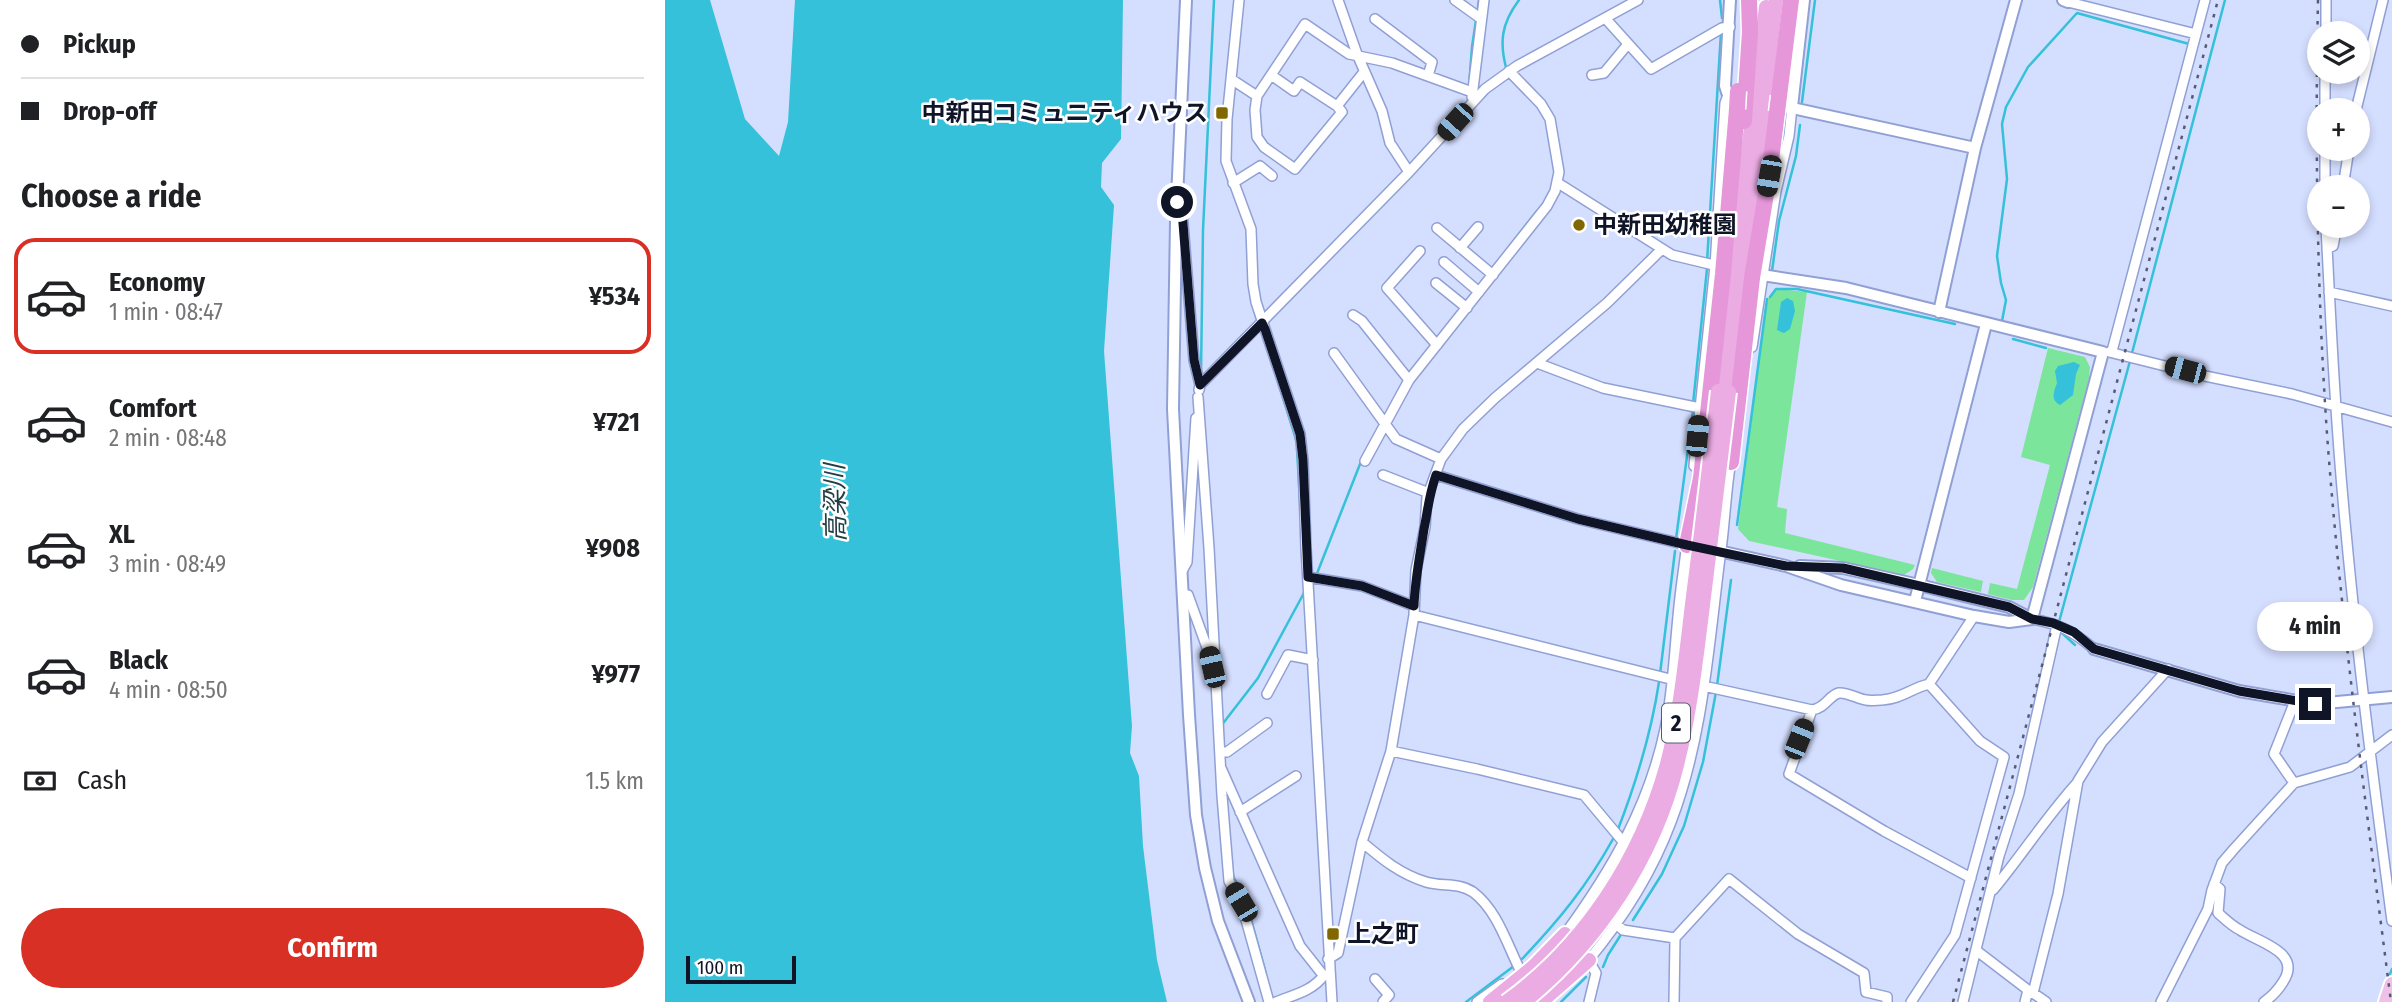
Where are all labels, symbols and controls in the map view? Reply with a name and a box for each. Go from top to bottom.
map controls [2307,21,2370,238]
button: layers [2307,21,2370,84]
text: Pickup [63,29,136,60]
text: Drop-off [63,96,156,127]
button: + [2307,98,2370,161]
place label: 中新田コミュニティハウス [921,99,1208,127]
car [1434,99,1477,145]
marker: 中新田コミュニティハウス [1214,105,1230,121]
car [1756,153,1783,199]
button: − [2307,175,2370,238]
text: Choose a ride [21,177,202,215]
route start [1161,186,1193,218]
place label: 中新田幼稚園 [1593,211,1737,239]
marker: 中新田幼稚園 [1571,217,1587,233]
icon: car [25,265,88,328]
text: Economy [109,267,205,298]
text: ¥534 [589,281,640,312]
text: 1 min · 08:47 [109,298,223,326]
car [2162,354,2209,386]
icon: car [25,391,88,454]
text: Comfort [109,393,197,424]
text: ¥721 [593,407,640,438]
car [1685,414,1710,458]
text: 2 min · 08:48 [109,424,227,452]
water label: 高梁川 [819,461,852,542]
icon: car [25,517,88,580]
text: XL [109,519,135,550]
text: ¥908 [586,533,640,564]
text: 3 min · 08:49 [109,550,226,578]
callout: 4 min [2257,602,2373,652]
text: 4 min [2289,612,2341,640]
icon: car [25,643,88,706]
car [1198,644,1227,690]
text: Black [109,645,168,676]
text: ¥977 [592,659,640,690]
text: 4 min · 08:50 [109,676,228,704]
route end [2299,688,2331,720]
road number: 2 [1662,704,1690,743]
car [1782,716,1817,762]
icon: cash [21,762,59,800]
text: Cash [77,765,127,796]
text: 1.5 km [586,767,644,795]
car [1222,879,1261,925]
button: Confirm [21,908,644,988]
place label: 上之町 [1347,920,1419,948]
marker: 上之町 [1325,926,1341,942]
scale bar [686,953,796,985]
text: 100 m [697,956,743,979]

